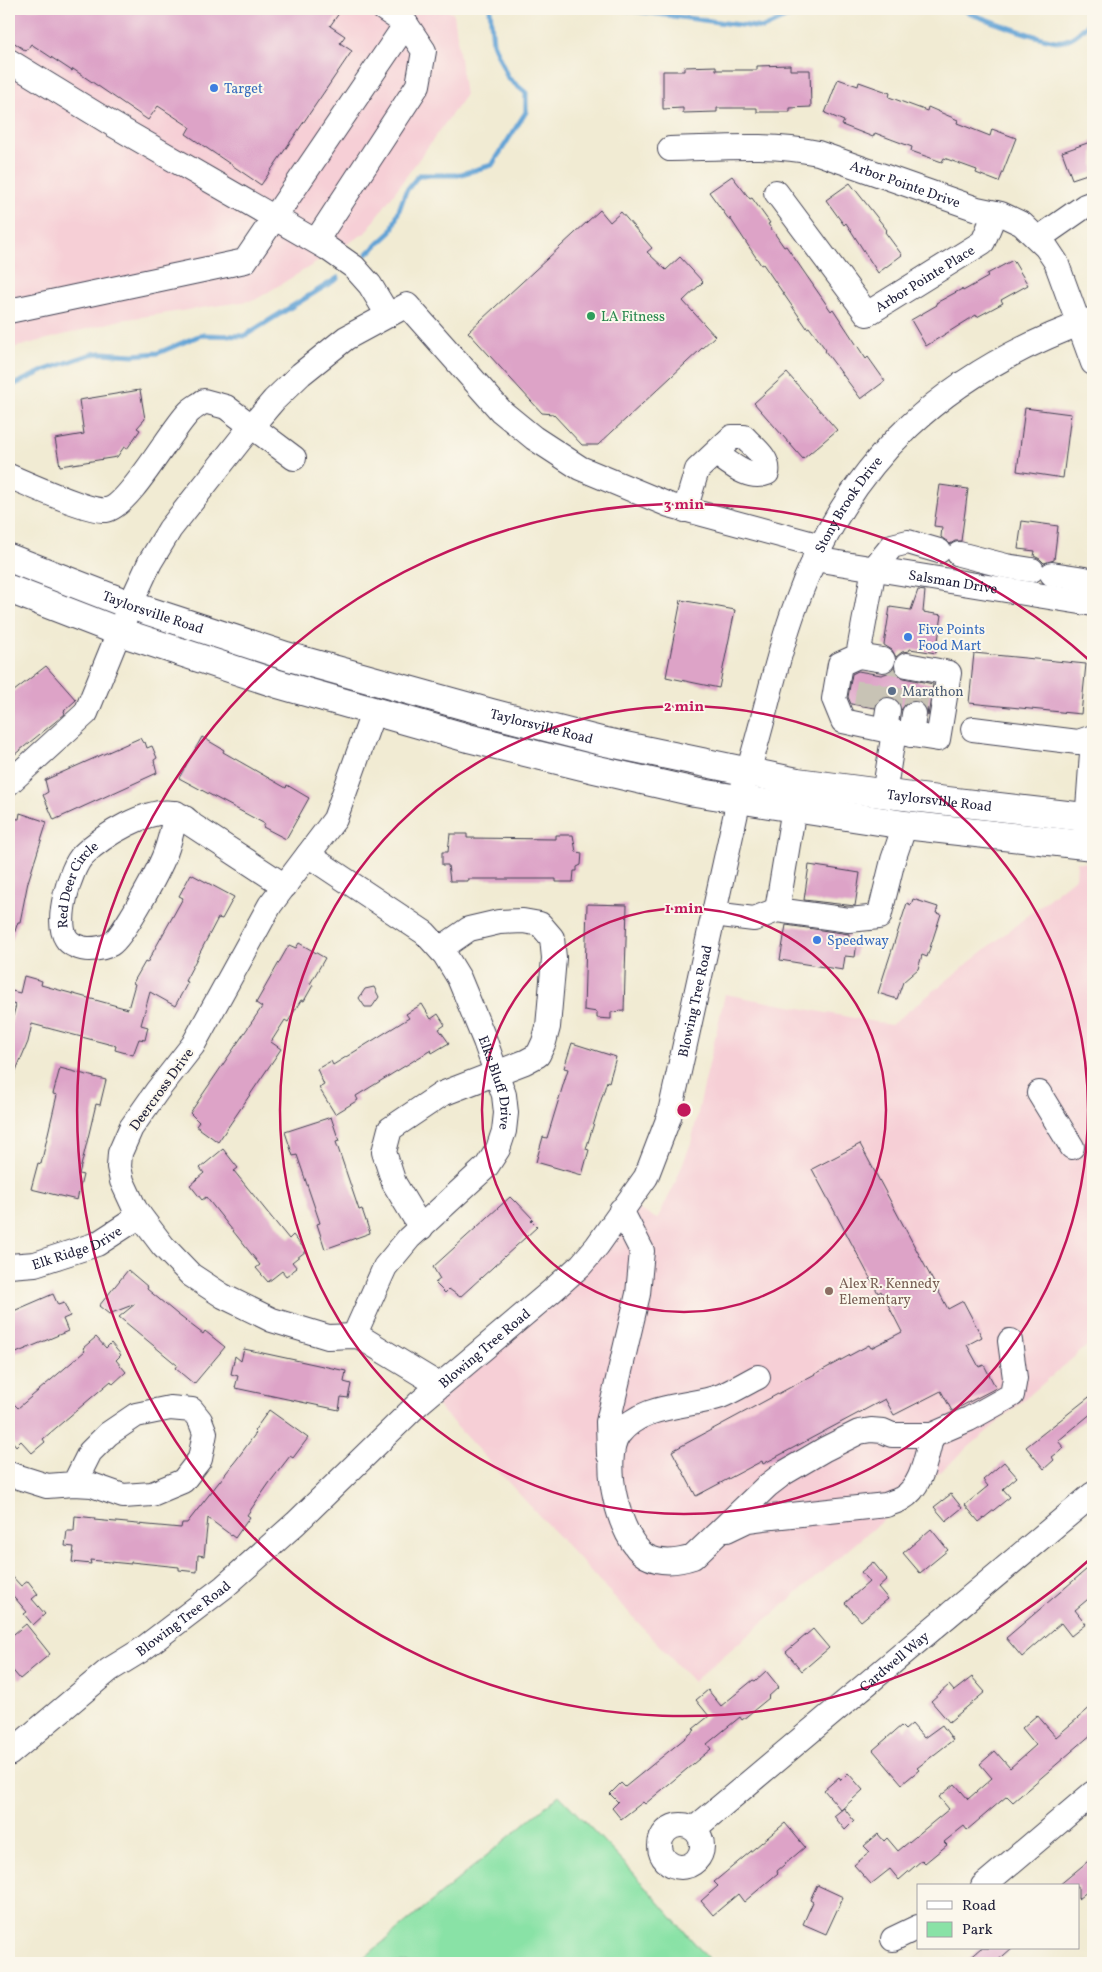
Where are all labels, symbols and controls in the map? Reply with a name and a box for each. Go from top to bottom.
place label: Target [224,80,263,99]
marker: Target [208,82,220,94]
street label: Arbor Pointe Drive [847,157,963,214]
street label: Arbor Pointe Place [872,241,979,318]
place label: LA Fitness [601,308,665,327]
marker: LA Fitness [585,310,597,322]
street label: Stony Brook Drive [811,453,888,556]
text: 3 min [664,495,704,516]
street label: Salsman Drive [907,566,999,600]
street label: Taylorsville Road [99,587,206,639]
place label: Five Points Food Mart [918,621,985,656]
marker: Five Points Food Mart [902,631,914,643]
place label: Marathon [902,683,964,702]
marker: Marathon [886,685,898,697]
text: 2 min [664,697,704,718]
street label: Taylorsville Road [488,705,595,750]
street label: Taylorsville Road [885,786,993,817]
street label: Red Deer Circle [54,837,103,929]
text: 1 min [665,899,703,920]
place label: Speedway [827,932,889,951]
marker: Speedway [811,934,823,946]
street label: Blowing Tree Road [674,943,718,1059]
street label: Elks Bluff Drive [473,1033,514,1131]
street label: Deercross Drive [126,1044,199,1135]
centre of rings [675,1101,693,1119]
street label: Elk Ridge Drive [30,1222,126,1275]
place label: Alex R. Kennedy Elementary [839,1275,940,1310]
marker: Alex R. Kennedy Elementary [823,1285,835,1297]
street label: Blowing Tree Road [435,1305,535,1393]
street label: Blowing Tree Road [133,1577,236,1662]
street label: Cardwell Way [856,1627,934,1697]
legend [917,1884,1080,1950]
text: Road [962,1896,996,1917]
text: Park [962,1920,993,1941]

